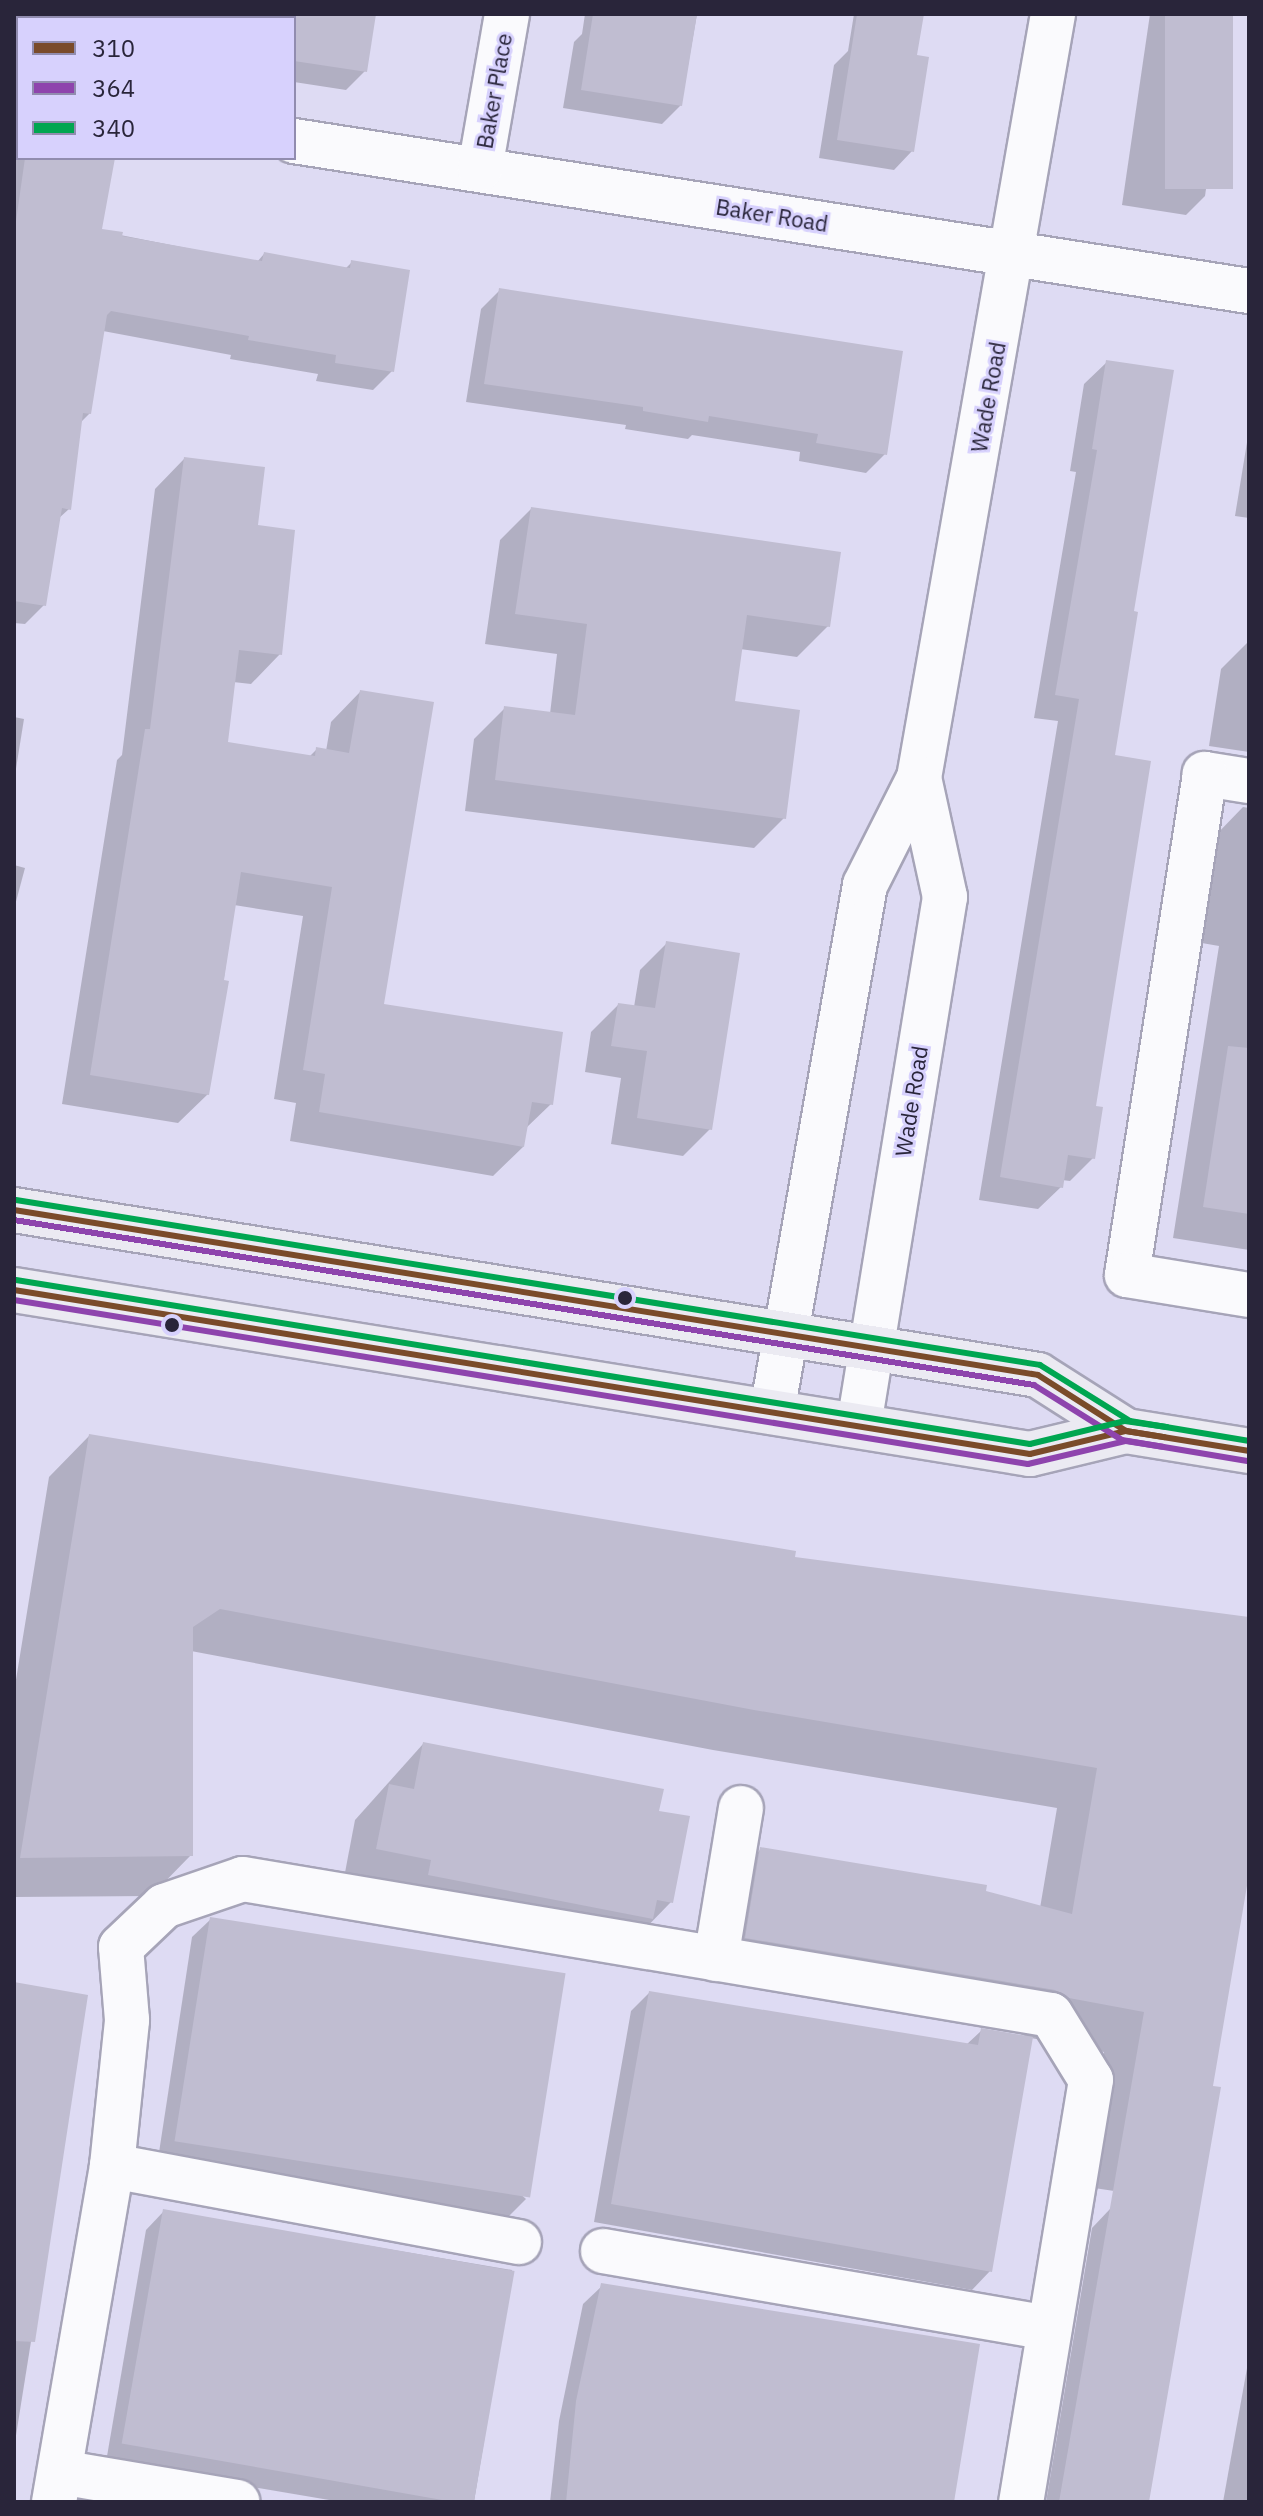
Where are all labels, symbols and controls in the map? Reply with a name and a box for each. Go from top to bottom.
legend [16,16,296,160]
street label: Baker Place [471,31,517,151]
text: 310 [92,32,135,64]
text: 364 [92,72,135,104]
text: 340 [92,112,135,144]
street label: Baker Road [714,193,830,237]
street label: Wade Road [965,340,1011,454]
street label: Wade Road [889,1044,933,1158]
unlabelled marker [617,1290,633,1306]
unlabelled marker [164,1317,180,1333]

